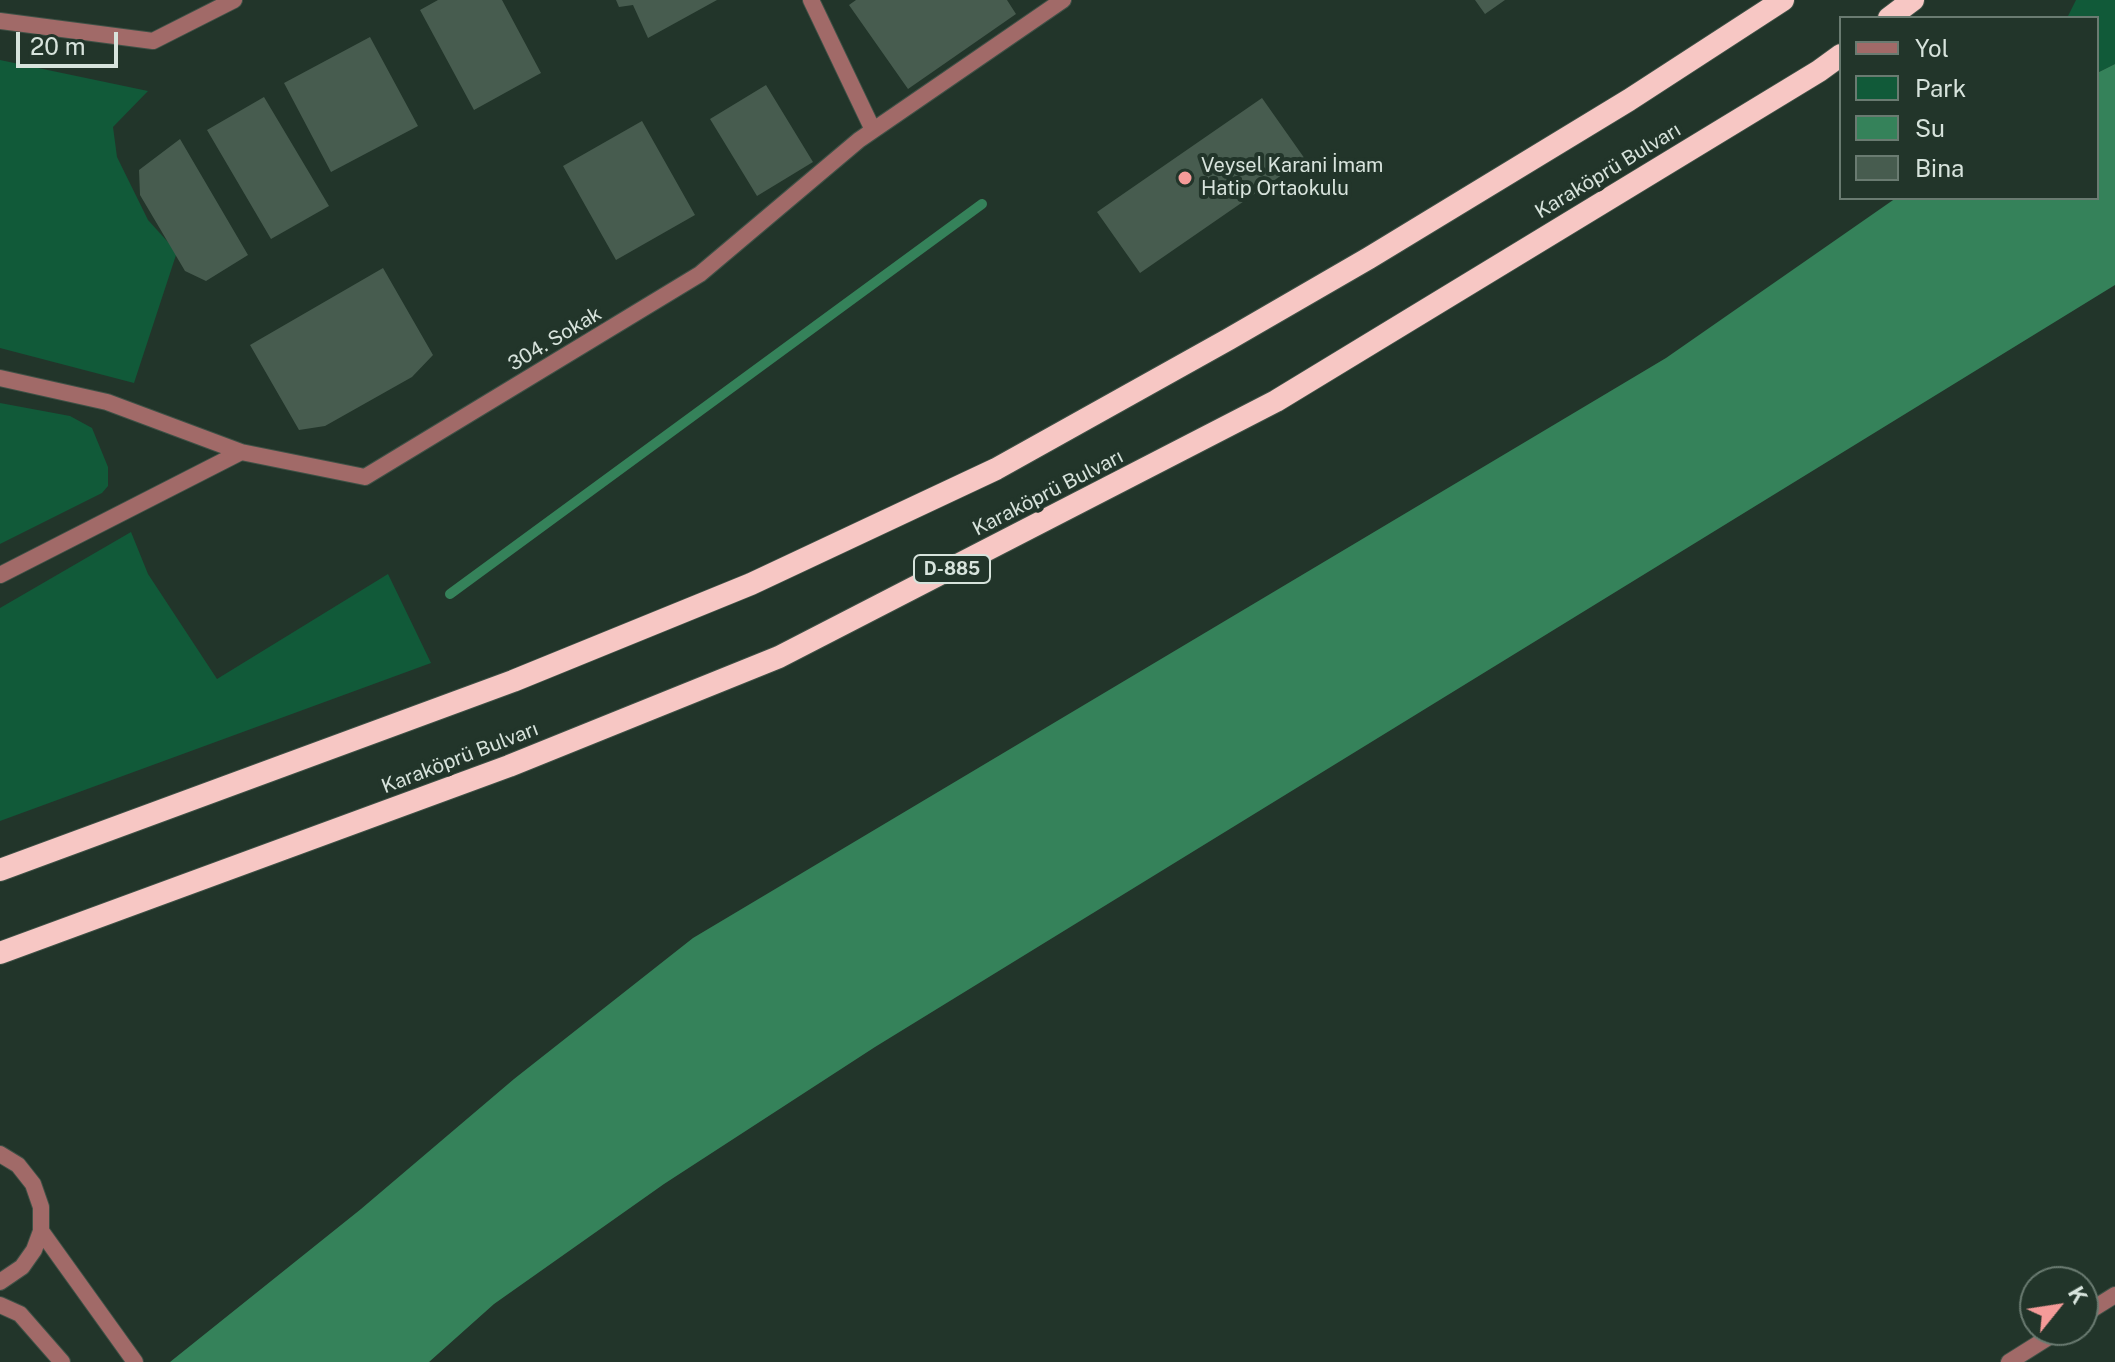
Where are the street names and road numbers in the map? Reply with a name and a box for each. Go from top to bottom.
street label: Karaköprü Bulvarı [1531,118,1685,224]
street label: 304. Sokak [504,302,606,376]
street label: Karaköprü Bulvarı [969,445,1127,541]
road number: D-885 [914,555,990,583]
street label: Karaköprü Bulvarı [378,717,542,799]

